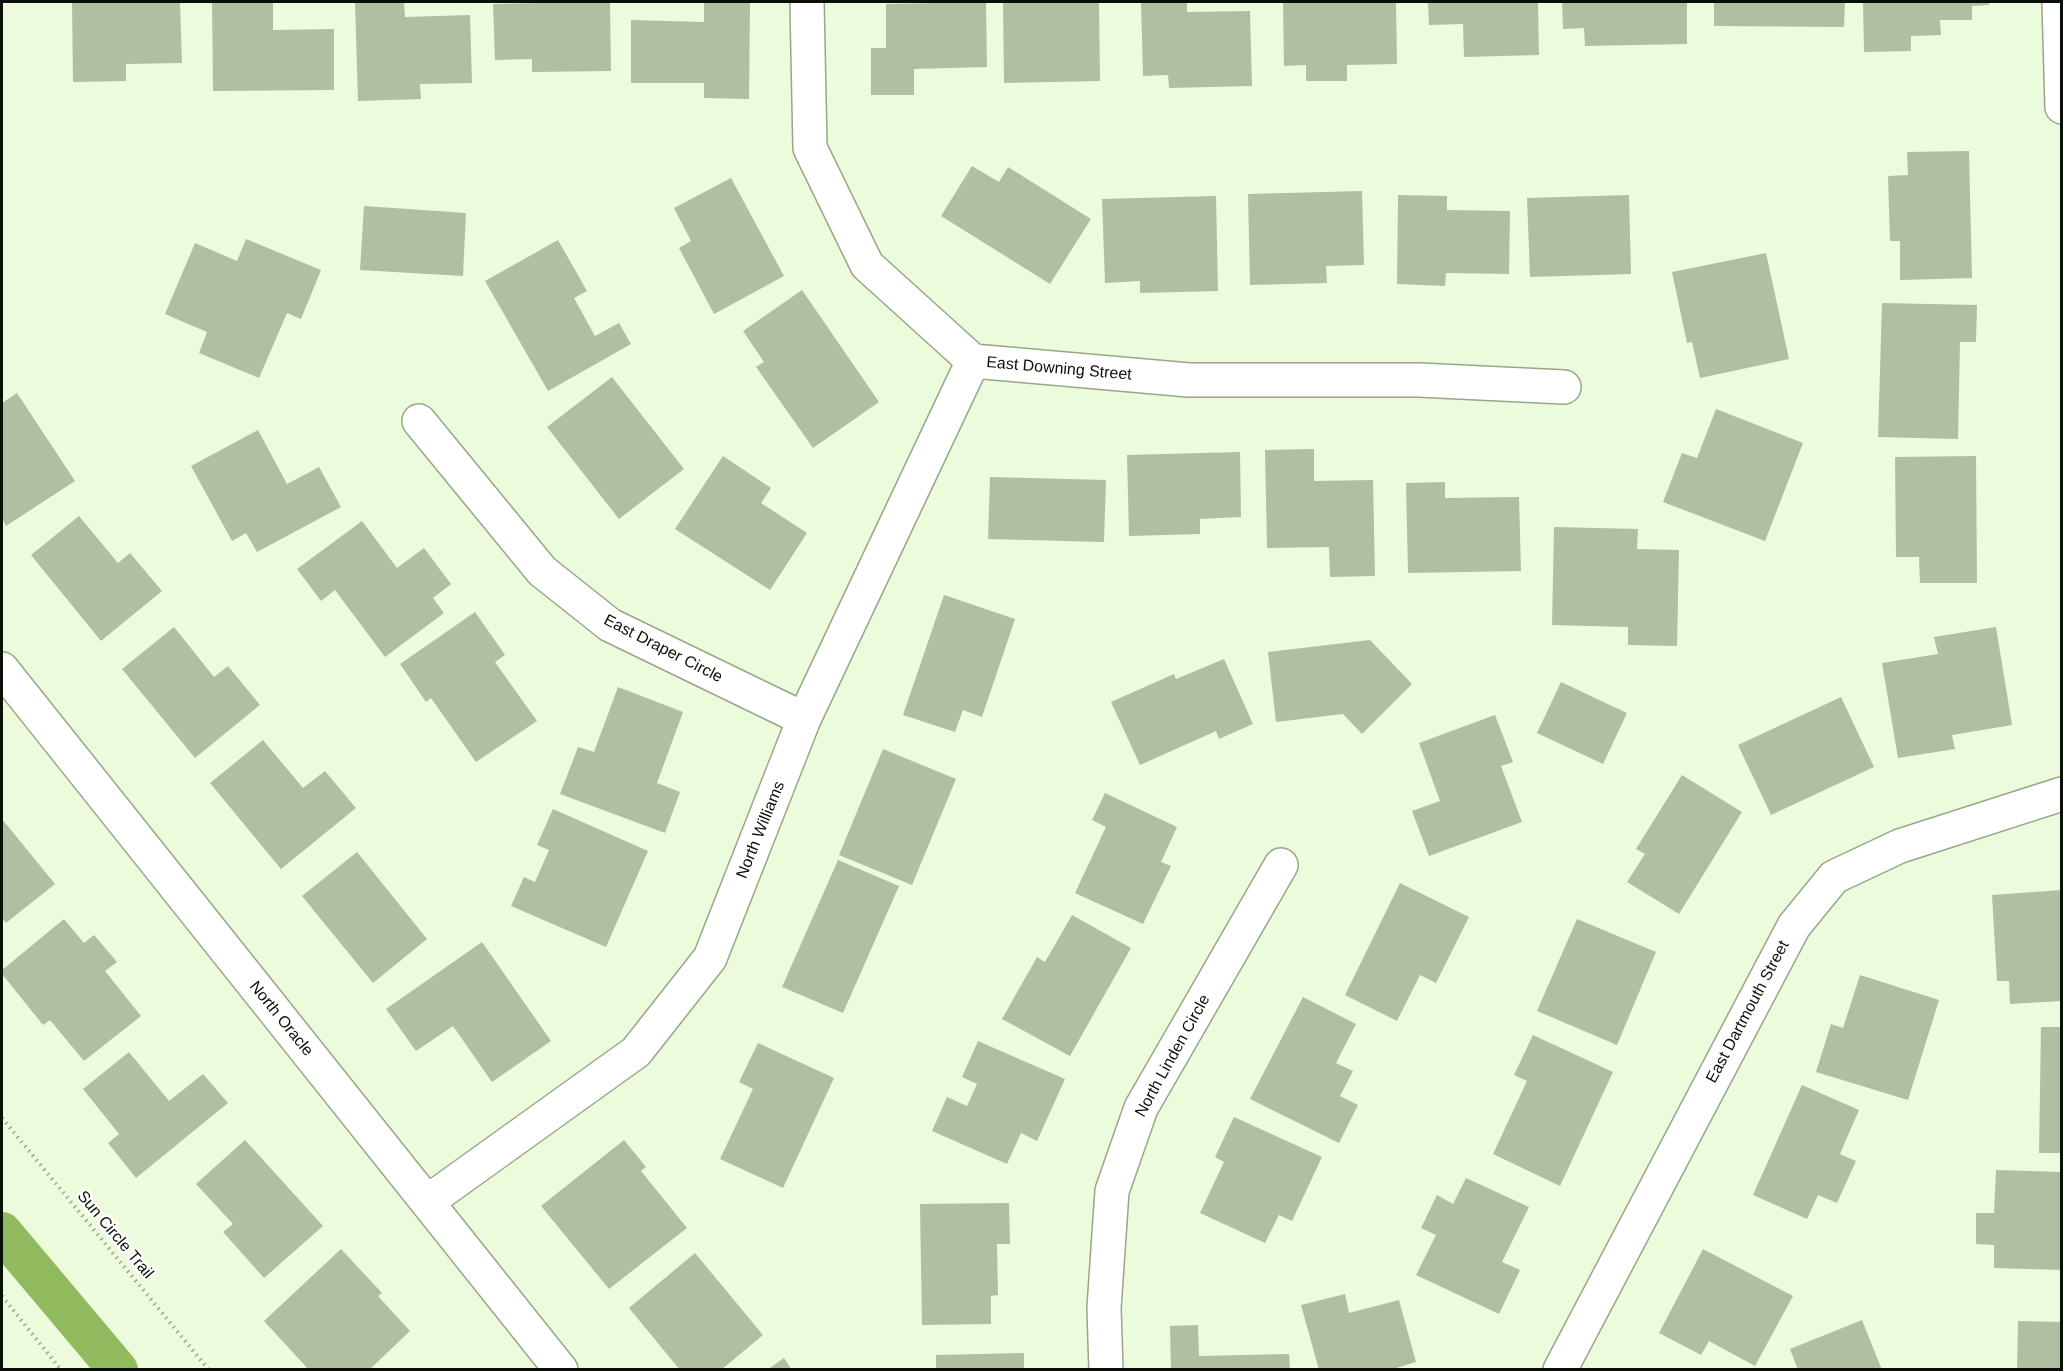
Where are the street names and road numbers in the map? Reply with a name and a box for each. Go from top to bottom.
street label: East Downing Street [986,353,1132,385]
street label: East Draper Circle [600,611,726,687]
street label: North Williams [733,779,789,881]
street label: East Dartmouth Street [1702,938,1794,1086]
street label: North Oracle [245,978,317,1060]
street label: North Linden Circle [1131,991,1215,1121]
street label: Sun Circle Trail [73,1187,157,1283]

